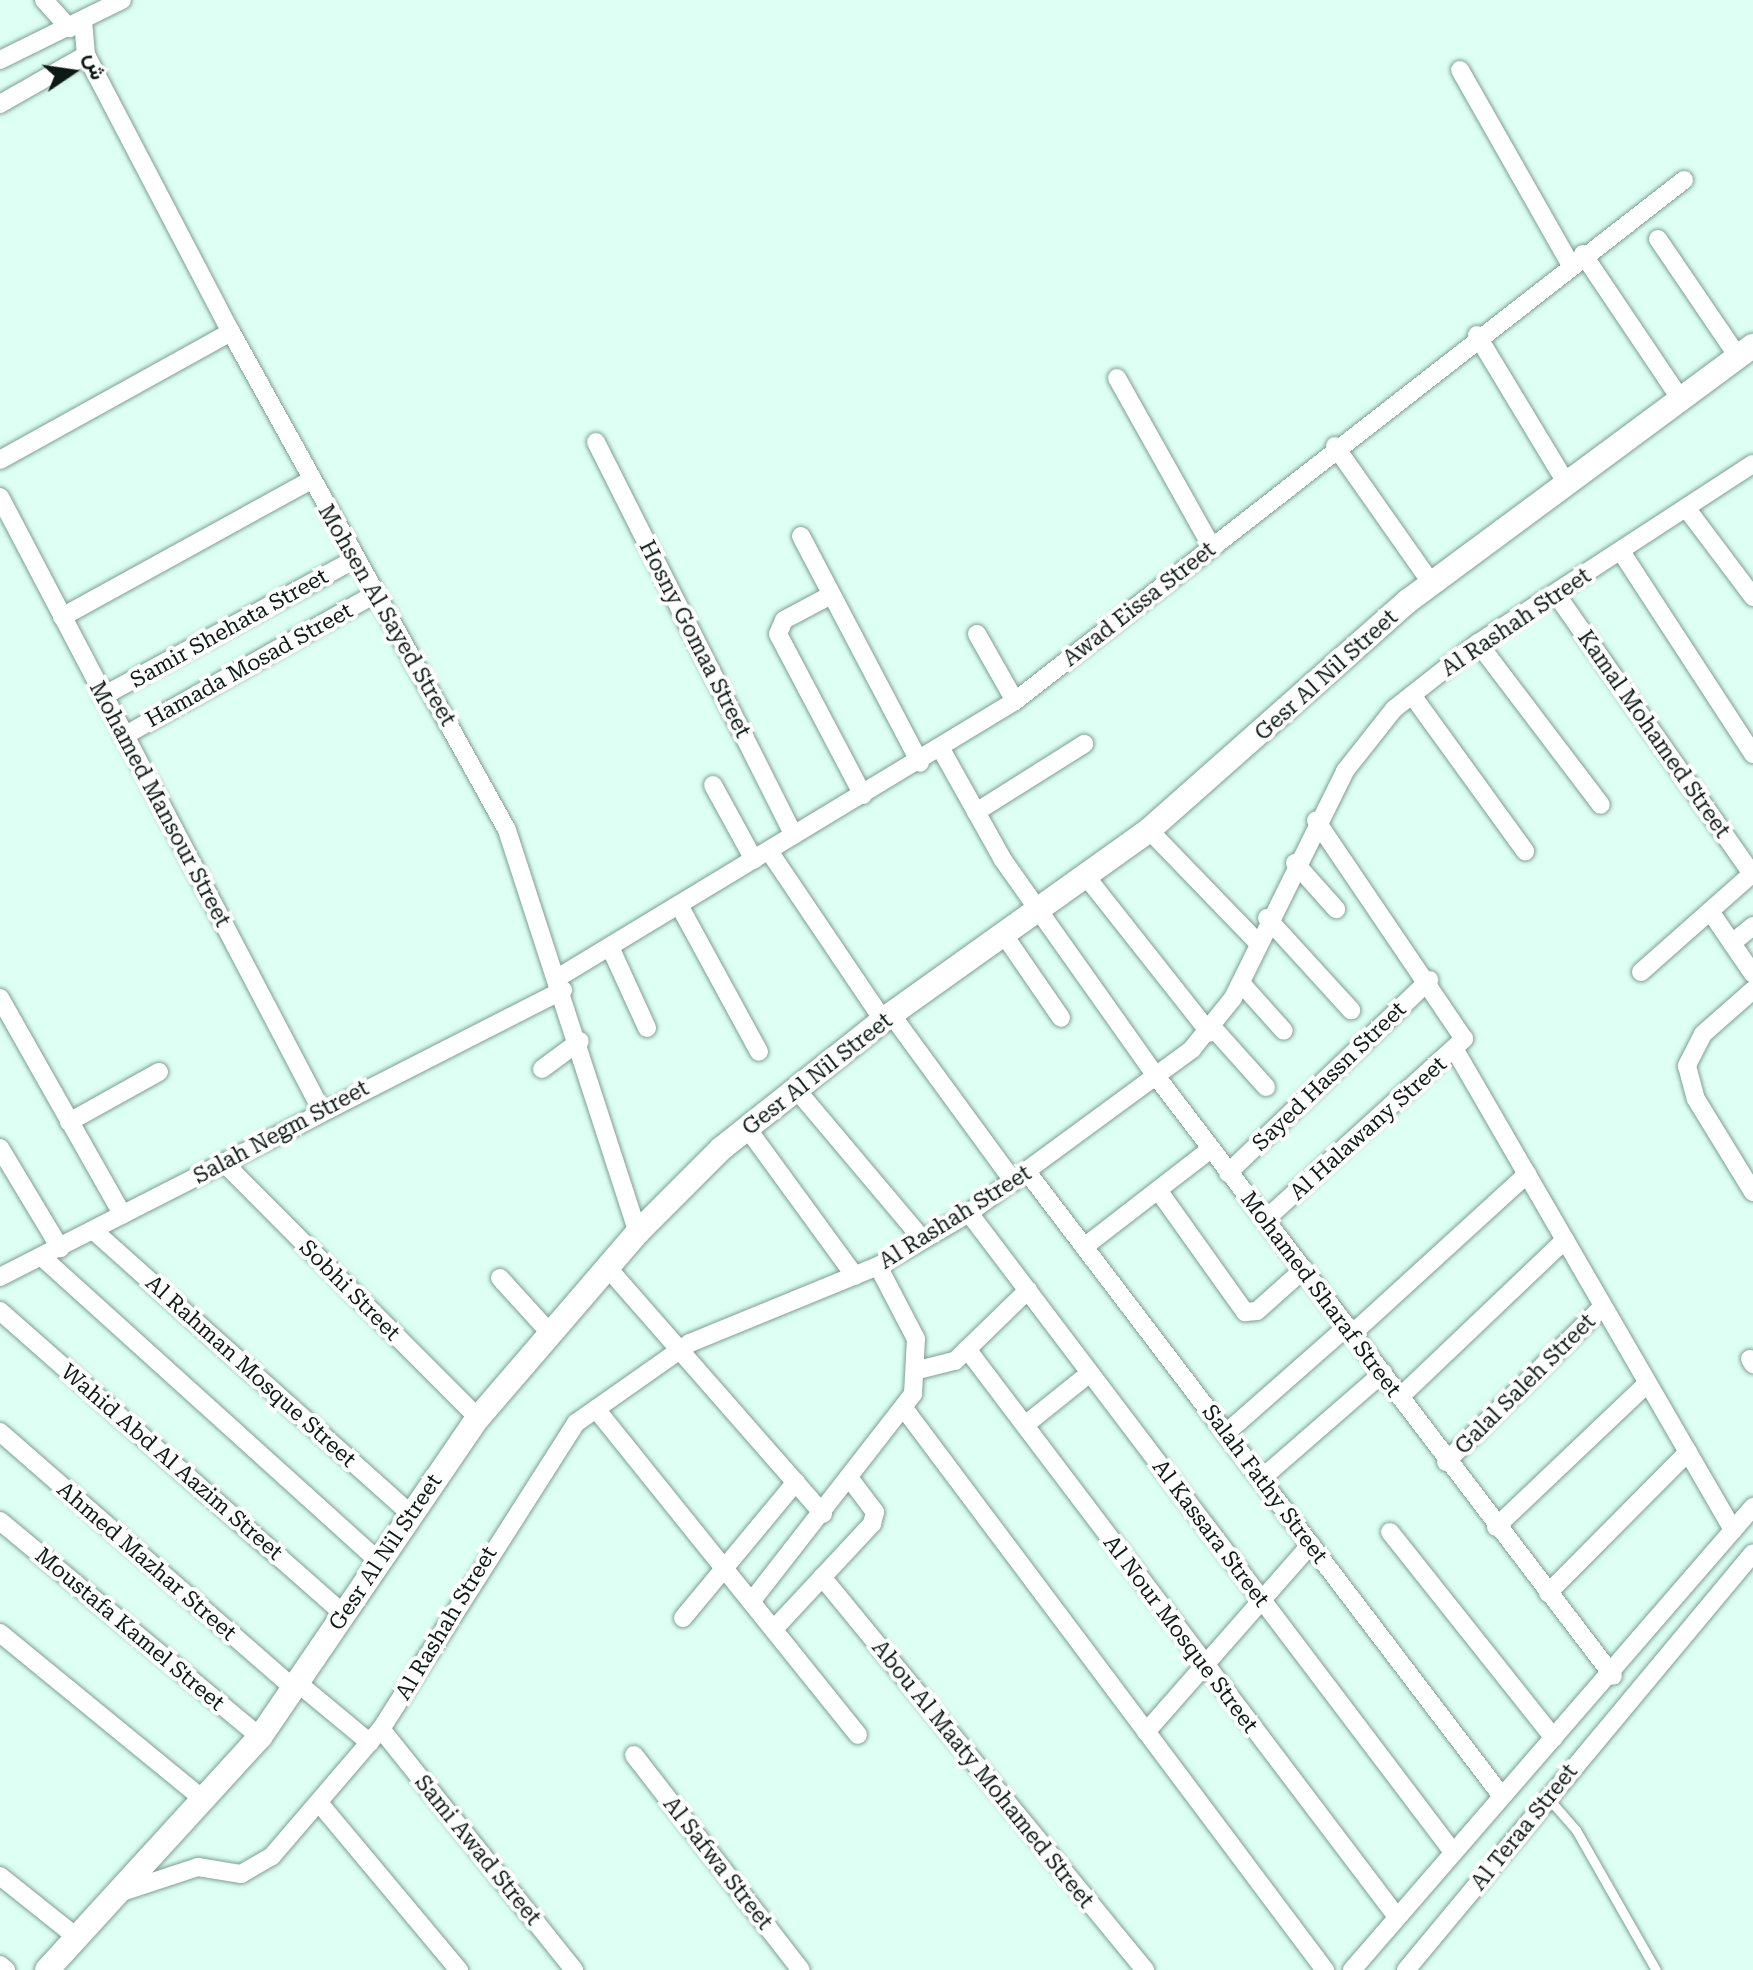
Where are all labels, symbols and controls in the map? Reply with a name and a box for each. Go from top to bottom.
north arrow [32,32,112,112]
text: ش [81,51,111,82]
street label: Mohsen Al Sayed Street [313,500,461,730]
street label: Hosny Gomaa Street [634,536,756,742]
street label: Awad Eissa Street [1057,536,1221,672]
street label: Al Rashah Street [1436,562,1596,682]
street label: Samir Shehata Street [126,563,332,693]
street label: Hamada Mosad Street [141,597,357,733]
street label: Gesr Al Nil Street [1249,604,1403,746]
street label: Kamal Mohamed Street [1572,625,1736,843]
street label: Mohamed Mansour Street [84,677,236,931]
street label: Sayed Hassn Street [1247,996,1411,1156]
street label: Gesr Al Nil Street [737,1007,897,1141]
street label: Al Halawany Street [1284,1051,1452,1205]
street label: Salah Negm Street [189,1075,373,1189]
street label: Al Rashah Street [874,1160,1036,1274]
street label: Mohamed Sharaf Street [1235,1186,1407,1402]
street label: Sobhi Street [294,1234,406,1346]
street label: Al Rahman Mosque Street [140,1269,362,1473]
street label: Galal Saleh Street [1449,1308,1601,1460]
street label: Wahid Abd Al Aazim Street [56,1359,288,1565]
street label: Salah Fathy Street [1197,1399,1333,1569]
street label: Al Kassara Street [1147,1454,1275,1612]
street label: Gesr Al Nil Street [323,1469,447,1635]
street label: Ahmed Mazhar Street [52,1476,242,1646]
street label: Al Nour Mosque Street [1098,1530,1264,1738]
street label: Al Rashah Street [390,1541,502,1705]
street label: Moustafa Kamel Street [30,1542,230,1716]
street label: Abou Al Maaty Mohamed Street [867,1635,1099,1913]
street label: Al Teraa Street [1465,1759,1583,1895]
street label: Sami Awad Street [409,1770,547,1930]
street label: Al Safwa Street [658,1791,778,1935]

